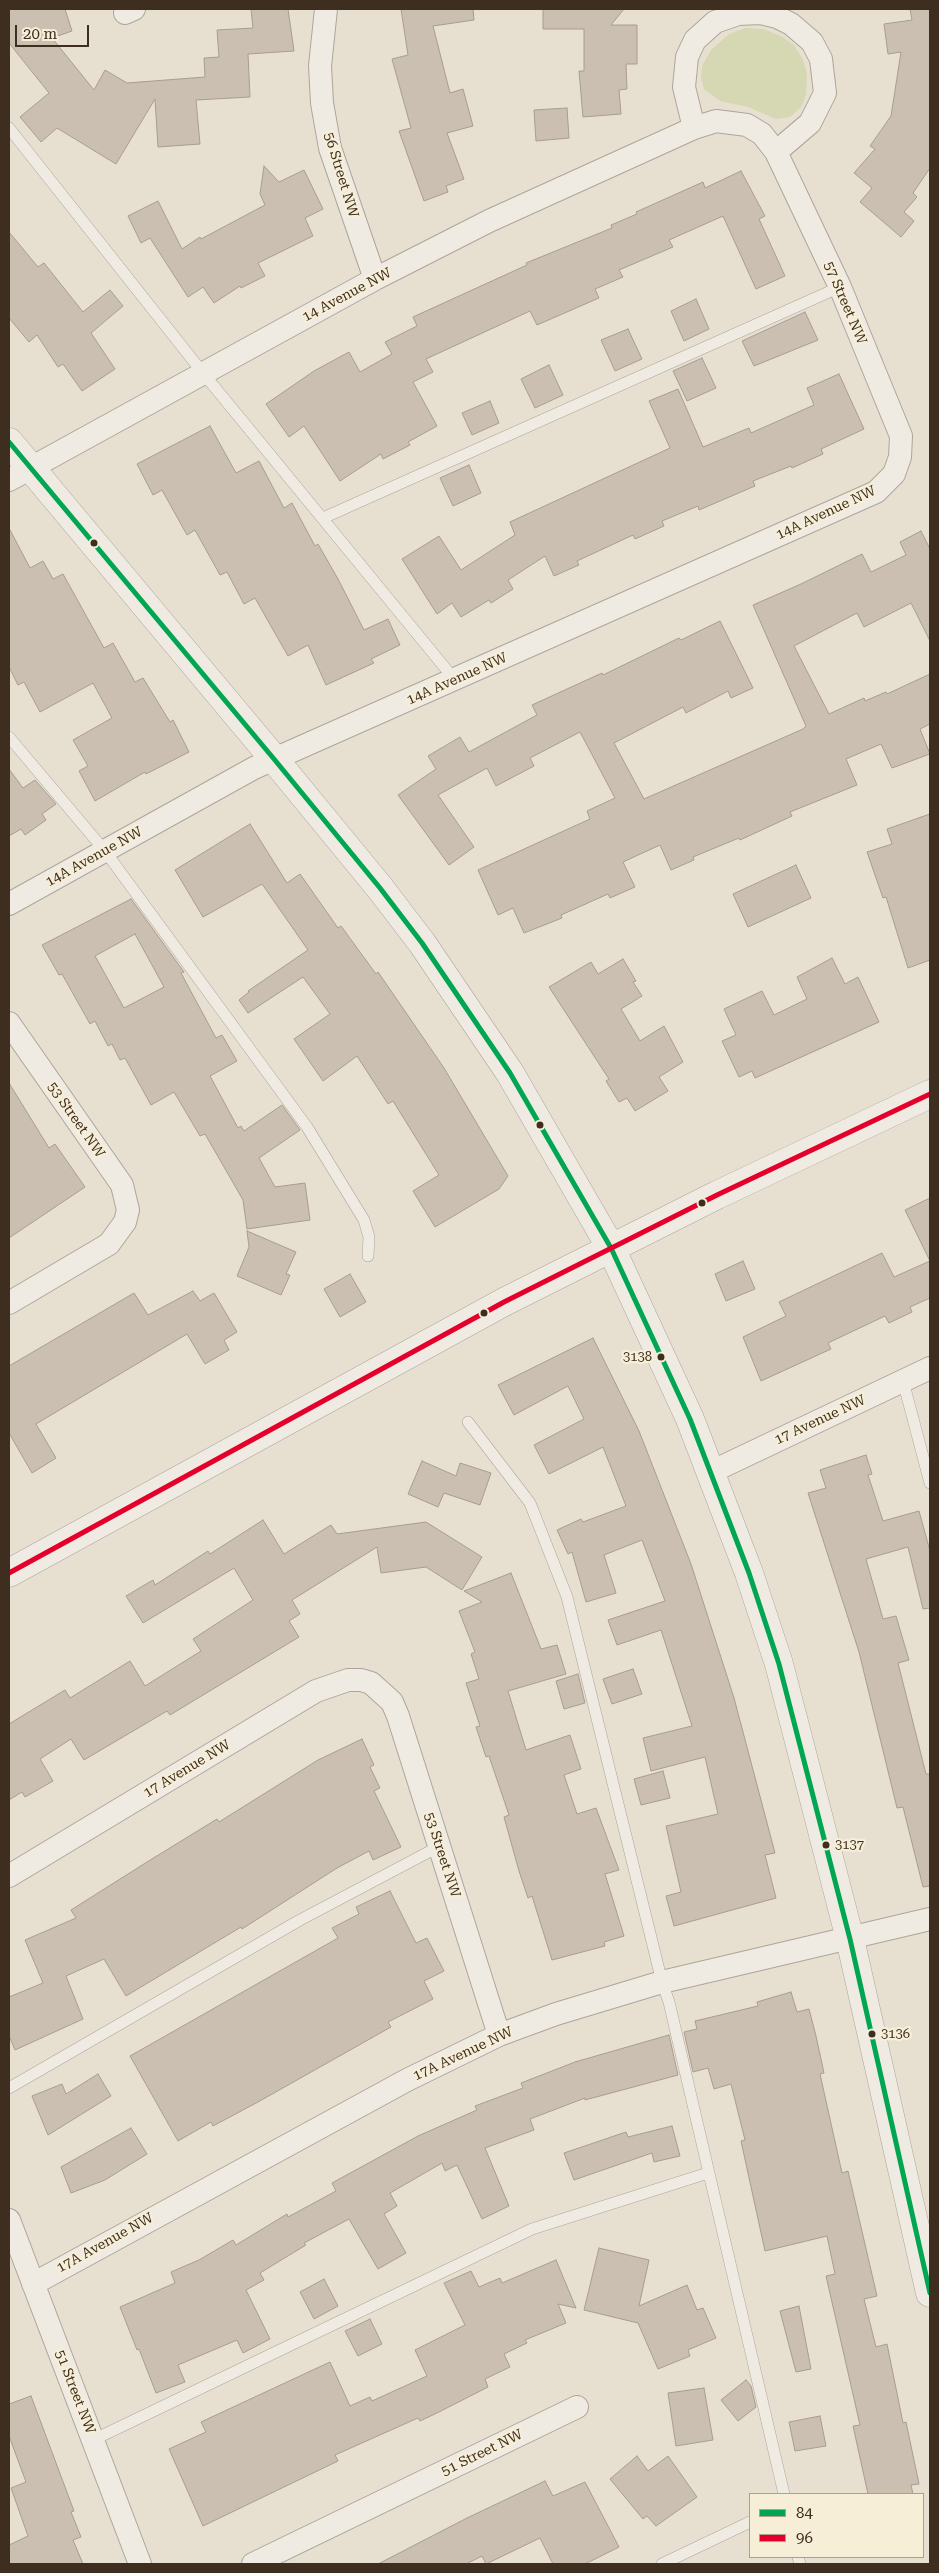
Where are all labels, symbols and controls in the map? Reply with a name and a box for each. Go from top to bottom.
scale bar [18,15,91,47]
text: 20 m [23,25,57,43]
street label: 56 Street NW [320,130,362,220]
street label: 57 Street NW [820,259,870,347]
street label: 14 Avenue NW [300,265,394,325]
street label: 14A Avenue NW [773,483,879,543]
unlabelled marker [89,538,99,548]
street label: 14A Avenue NW [404,649,510,709]
street label: 14A Avenue NW [43,823,145,891]
street label: 53 Street NW [44,1079,108,1161]
unlabelled marker [535,1120,545,1130]
unlabelled marker [697,1198,707,1208]
unlabelled marker [479,1308,489,1318]
place label: 3138 [623,1349,652,1365]
marker: 3138 [656,1352,666,1362]
street label: 17 Avenue NW [772,1392,868,1448]
street label: 17 Avenue NW [141,1736,233,1802]
street label: 53 Street NW [420,1810,464,1900]
place label: 3137 [835,1837,864,1853]
marker: 3137 [821,1840,831,1850]
street label: 17A Avenue NW [410,2024,516,2084]
place label: 3136 [881,2026,910,2042]
marker: 3136 [867,2029,877,2039]
street label: 17A Avenue NW [54,2209,156,2277]
street label: 51 Street NW [51,2348,99,2436]
street label: 51 Street NW [439,2426,525,2480]
legend [749,2493,924,2558]
text: 84 [796,2504,813,2522]
text: 96 [796,2529,813,2547]

